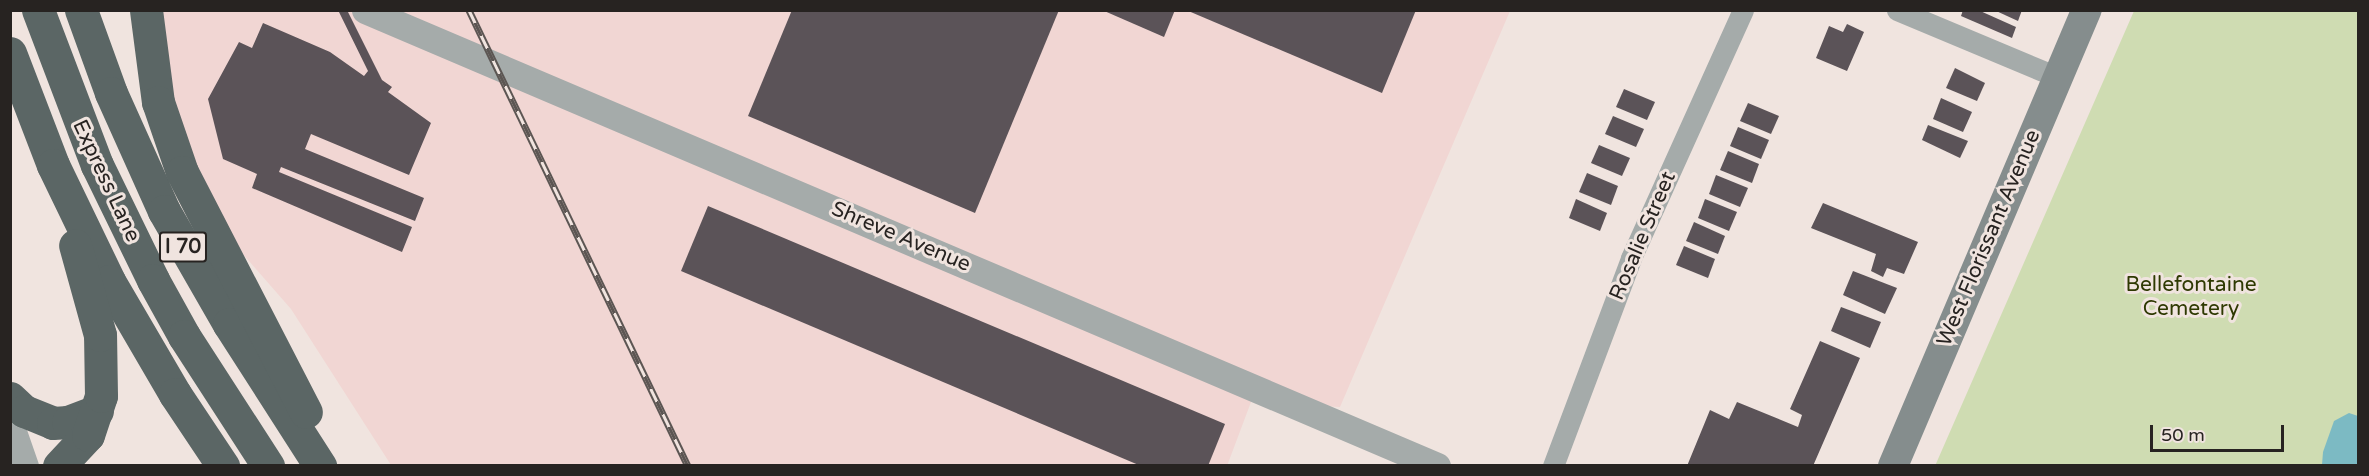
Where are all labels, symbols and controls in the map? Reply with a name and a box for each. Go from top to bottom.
street label: Express Lane [67,116,145,246]
street label: West Florissant Avenue [1932,126,2046,350]
street label: Rosalie Street [1605,168,1681,304]
street label: Shreve Avenue [828,196,974,278]
road number: I 70 [158,230,208,264]
park label: Bellefontaine Cemetery [2125,272,2257,322]
scale bar [2153,413,2286,451]
text: 50 m [2161,424,2205,446]

